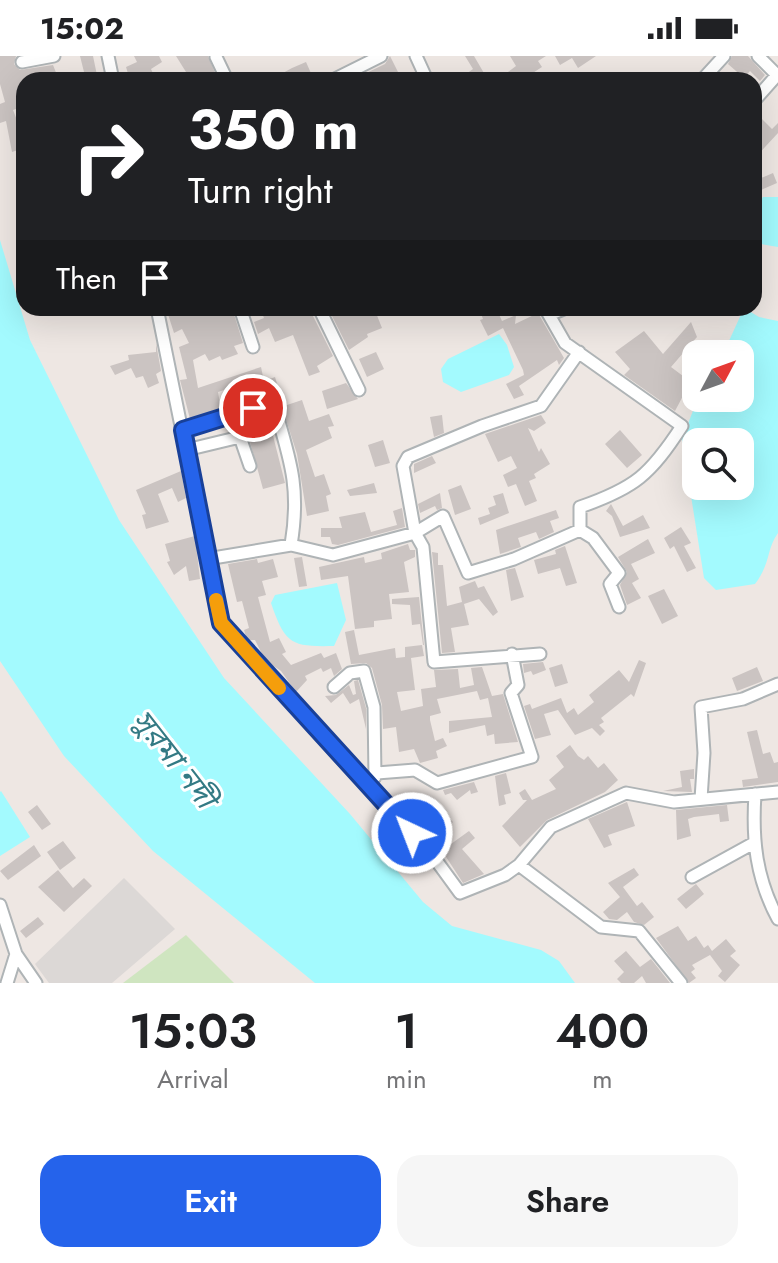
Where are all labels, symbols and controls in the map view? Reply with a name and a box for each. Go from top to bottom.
text: 15:02 [40,7,124,50]
text: 350 m [188,89,359,170]
icon: right [56,104,160,208]
text: Turn right [188,164,333,216]
icon: arrive [133,256,177,300]
text: Then [56,257,117,300]
north arrow [682,340,754,412]
map controls [682,340,754,500]
pin [219,374,287,442]
icon: arrive [231,386,275,430]
button: search [682,428,754,500]
water label: সুরমা নদী [122,700,230,821]
position arrow [370,791,454,875]
text: 15:03 [129,997,257,1066]
text: 1 [394,997,418,1066]
text: 400 [556,997,649,1066]
text: Arrival [157,1060,229,1098]
text: min [386,1060,427,1098]
text: m [592,1060,612,1098]
button: Exit [40,1155,381,1247]
button: Share [397,1155,738,1247]

